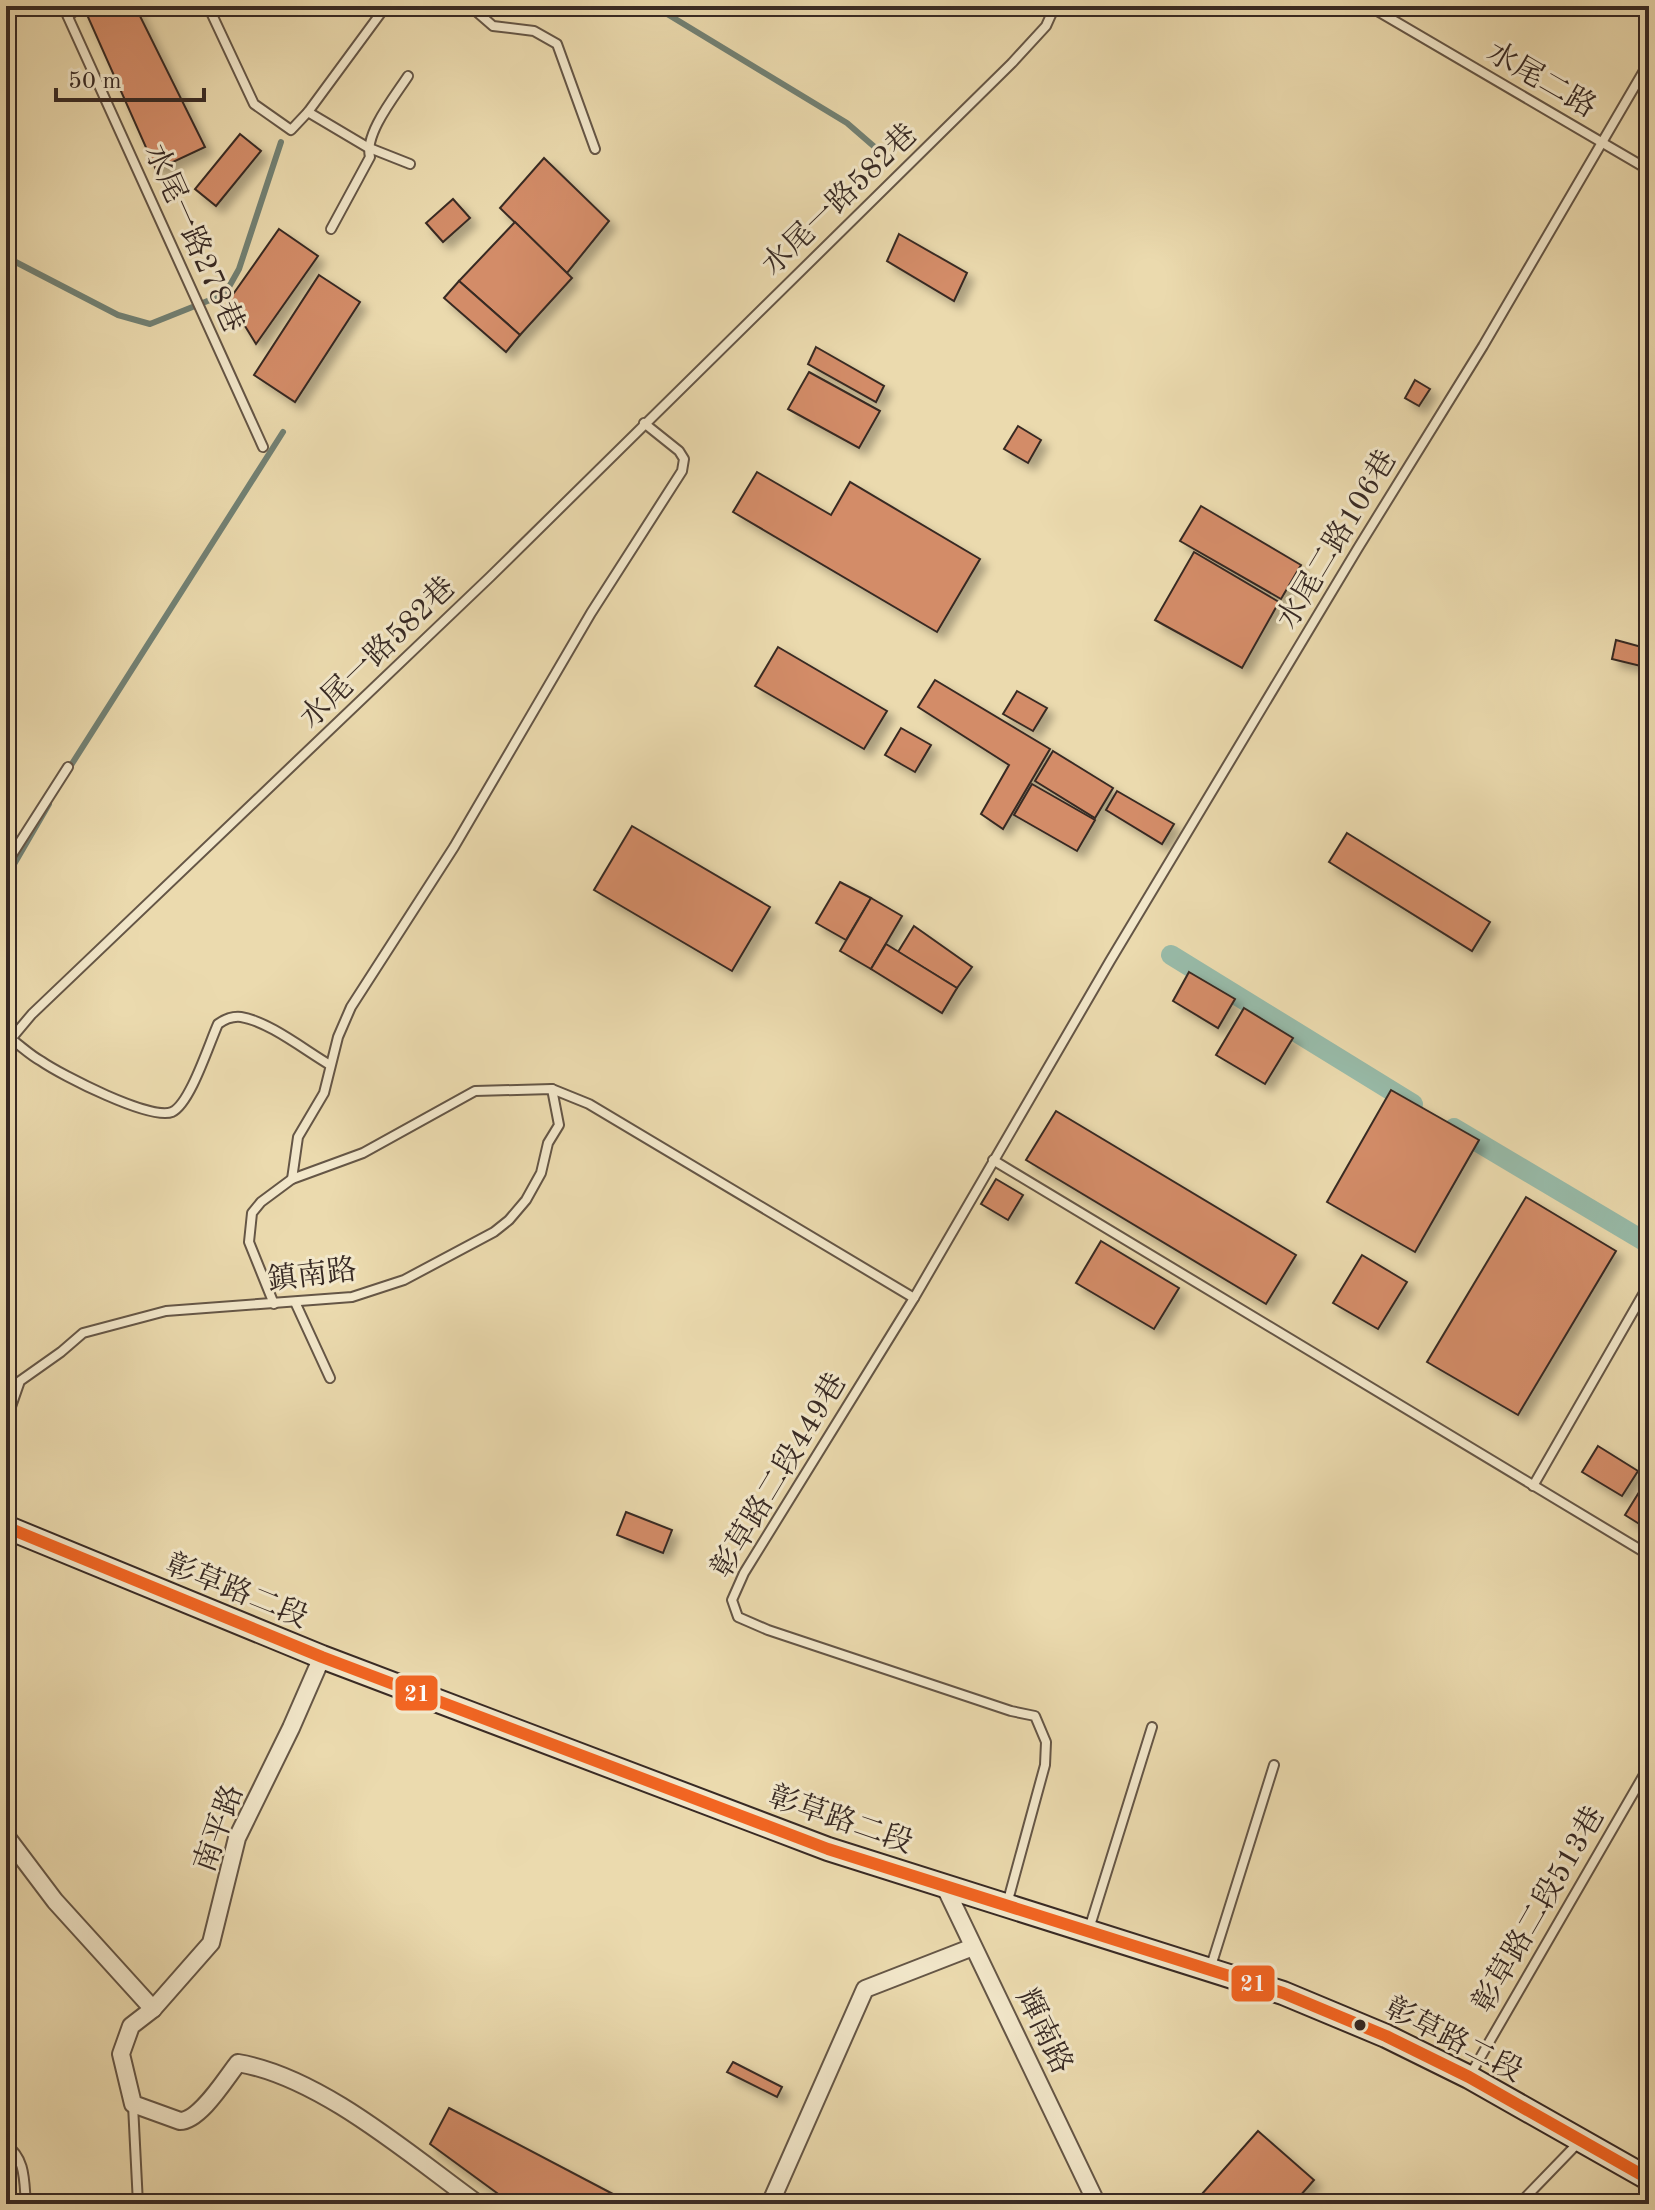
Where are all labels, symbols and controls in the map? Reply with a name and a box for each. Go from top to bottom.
street label: 水尾二路 [1482,35,1602,124]
scale bar [56,52,204,102]
text: 50 m [68,70,122,94]
street label: 水尾一路582巷 [755,117,924,281]
street label: 水尾一路278巷 [138,139,251,337]
street label: 水尾二路106巷 [1270,444,1403,634]
street label: 水尾一路582巷 [293,570,462,734]
street label: 鎮南路 [265,1253,359,1296]
street label: 彰草路二段449巷 [704,1367,852,1583]
street label: 彰草路二段 [161,1547,313,1634]
line badge: 21 [394,1674,439,1712]
text: 21 [404,1684,430,1706]
street label: 彰草路二段 [765,1779,917,1859]
street label: 南平路 [188,1780,249,1876]
street label: 彰草路二段513巷 [1466,1800,1611,2018]
line badge: 21 [1230,1964,1276,2003]
text: 21 [1240,1974,1266,1996]
street label: 輝南路 [1010,1984,1079,2079]
street label: 彰草路二段 [1379,1991,1528,2088]
unlabelled marker [1352,2017,1368,2033]

